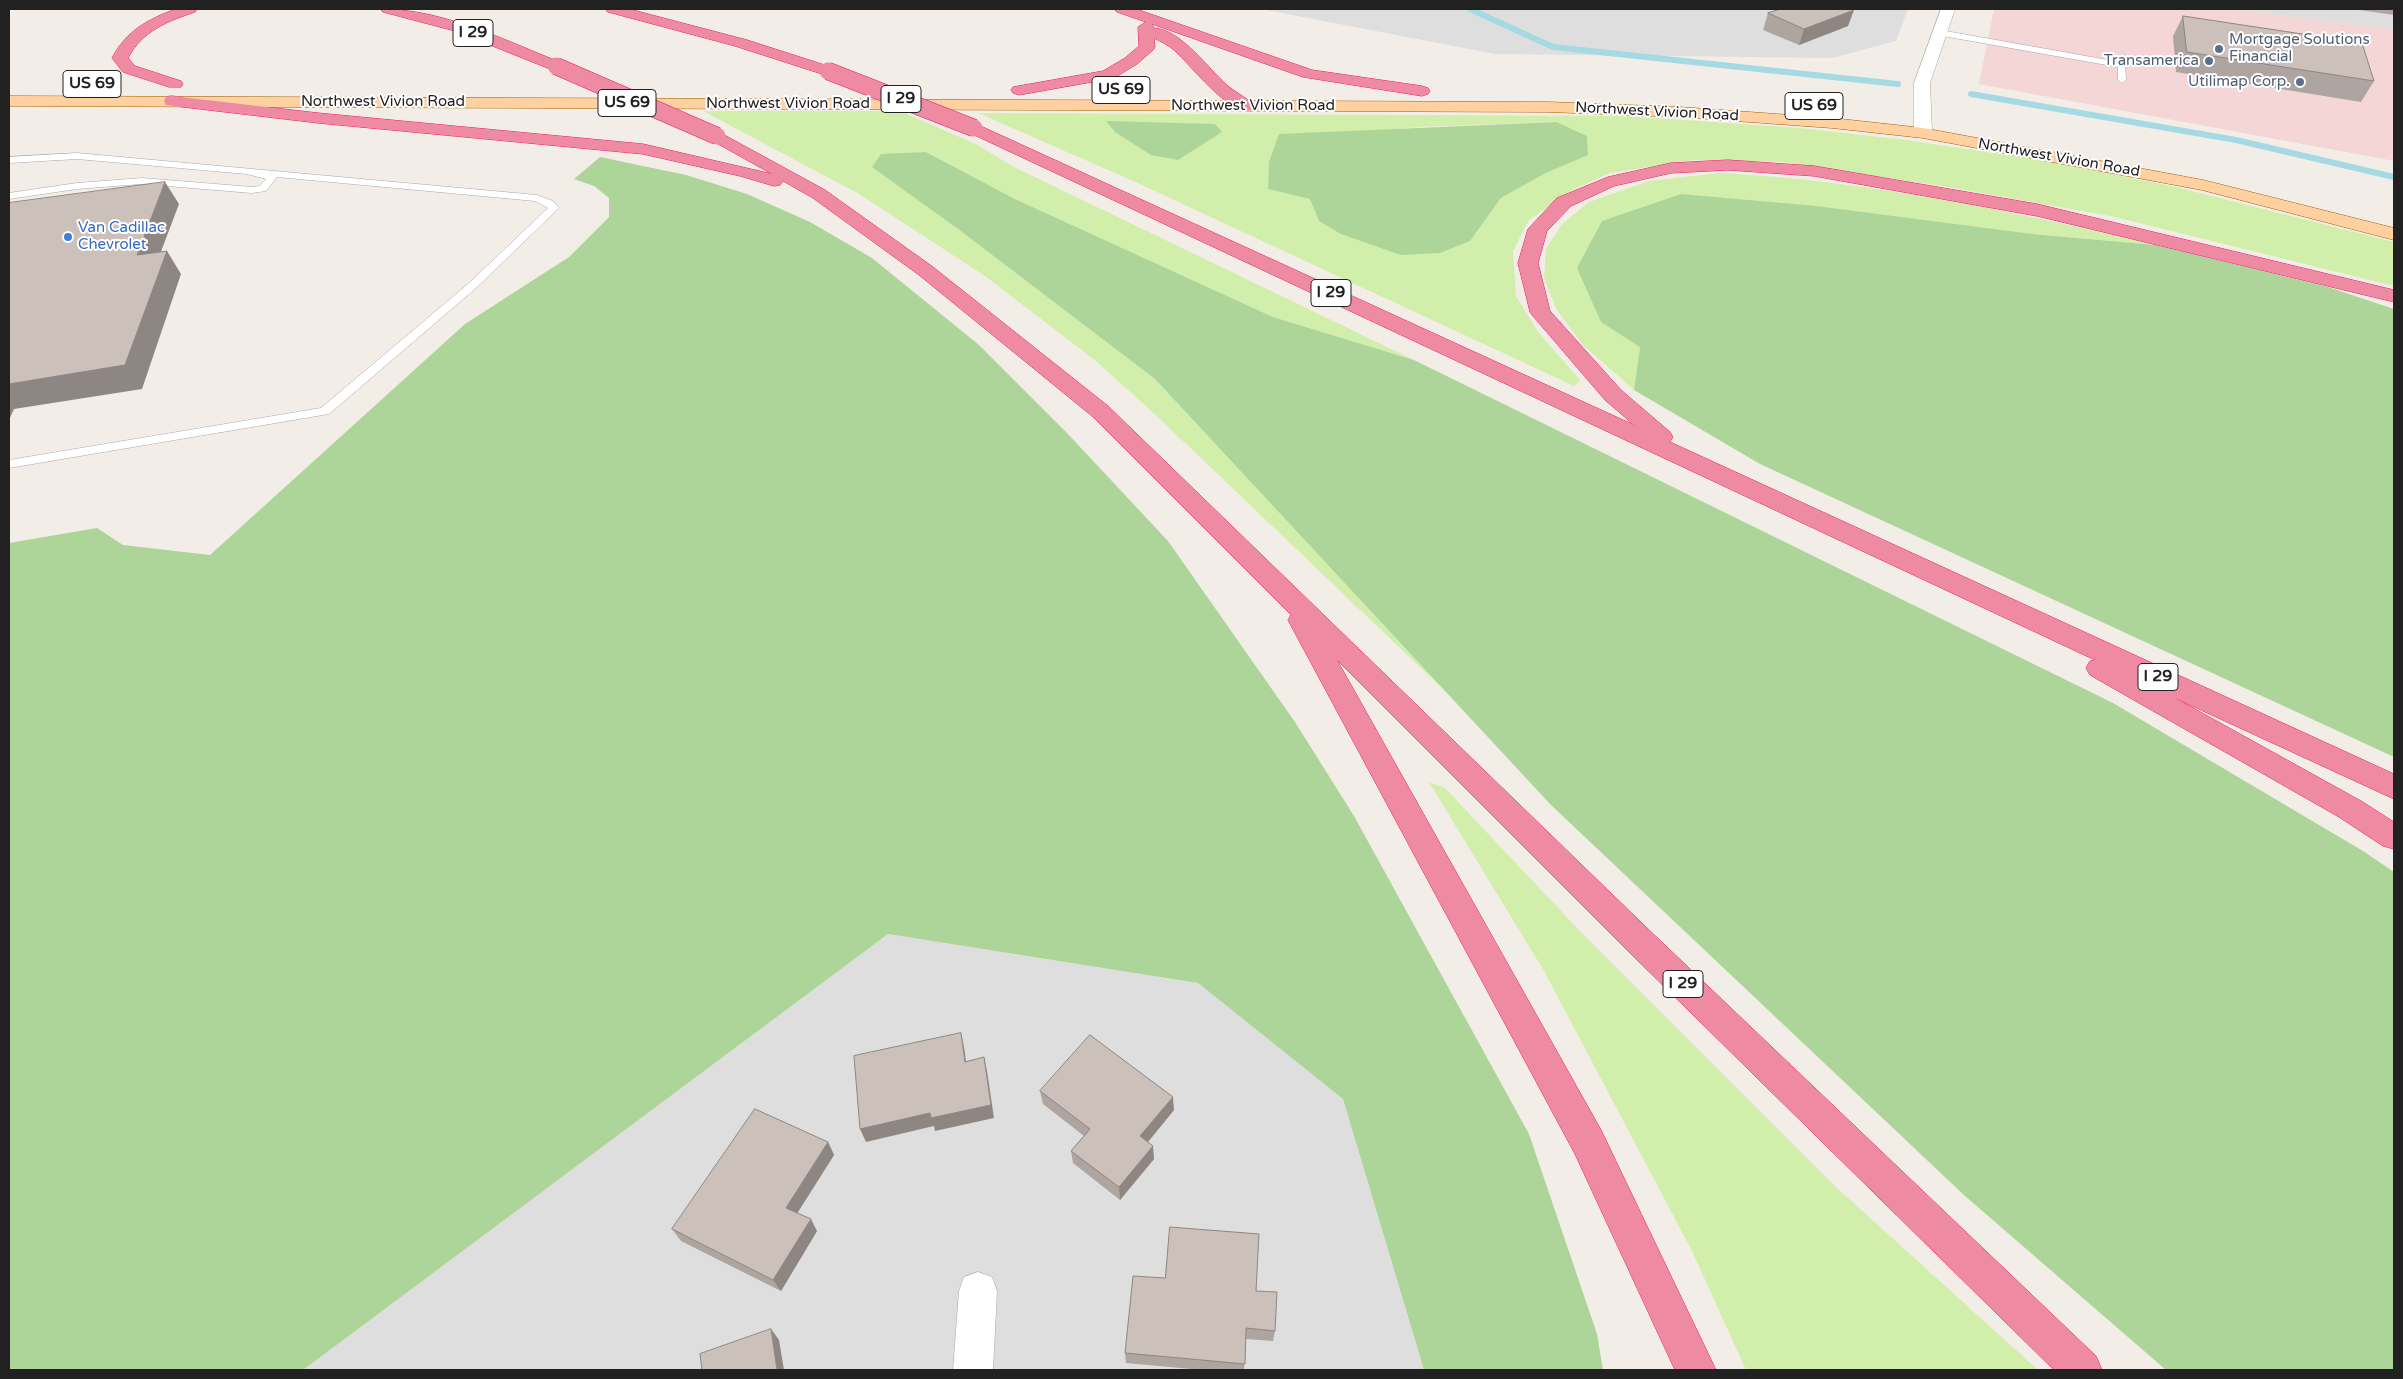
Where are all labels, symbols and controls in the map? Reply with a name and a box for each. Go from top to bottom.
road number: I 29 [453,19,493,46]
place label: Mortgage Solutions Financial [2229,31,2370,66]
marker: Mortgage Solutions Financial [2213,43,2225,55]
place label: Transamerica [2104,52,2199,70]
marker: Transamerica [2203,55,2215,67]
road number: US 69 [63,70,121,98]
place label: Utilimap Corp. [2188,73,2290,91]
road number: US 69 [1092,76,1150,104]
marker: Utilimap Corp. [2294,76,2306,88]
road number: I 29 [881,86,921,112]
road number: US 69 [598,90,656,116]
road number: US 69 [1785,92,1843,120]
street label: Northwest Vivion Road [301,93,465,111]
street label: Northwest Vivion Road [706,95,870,113]
street label: Northwest Vivion Road [1171,97,1335,115]
street label: Northwest Vivion Road [1575,99,1739,125]
street label: Northwest Vivion Road [1977,135,2141,181]
place label: Van Cadillac Chevrolet [78,219,165,254]
marker: Van Cadillac Chevrolet [62,231,74,243]
road number: I 29 [1311,280,1351,306]
road number: I 29 [2138,664,2178,690]
road number: I 29 [1663,971,1703,998]

